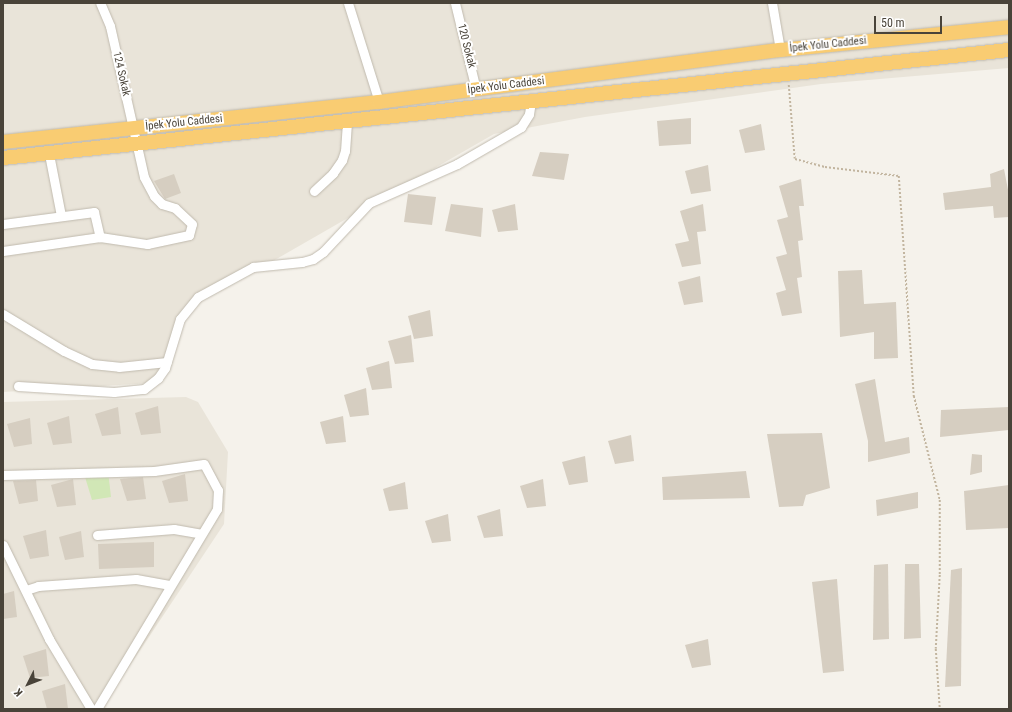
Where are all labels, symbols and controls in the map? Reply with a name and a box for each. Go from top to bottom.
scale bar [876,8,944,34]
text: 50 m [881,16,905,30]
street label: 120 Sokak [454,22,478,70]
street label: İpek Yolu Caddesi [789,34,867,56]
street label: 124 Sokak [109,50,133,98]
street label: İpek Yolu Caddesi [467,75,545,97]
street label: İpek Yolu Caddesi [145,112,223,134]
north arrow [8,664,48,704]
text: K [12,686,26,699]

